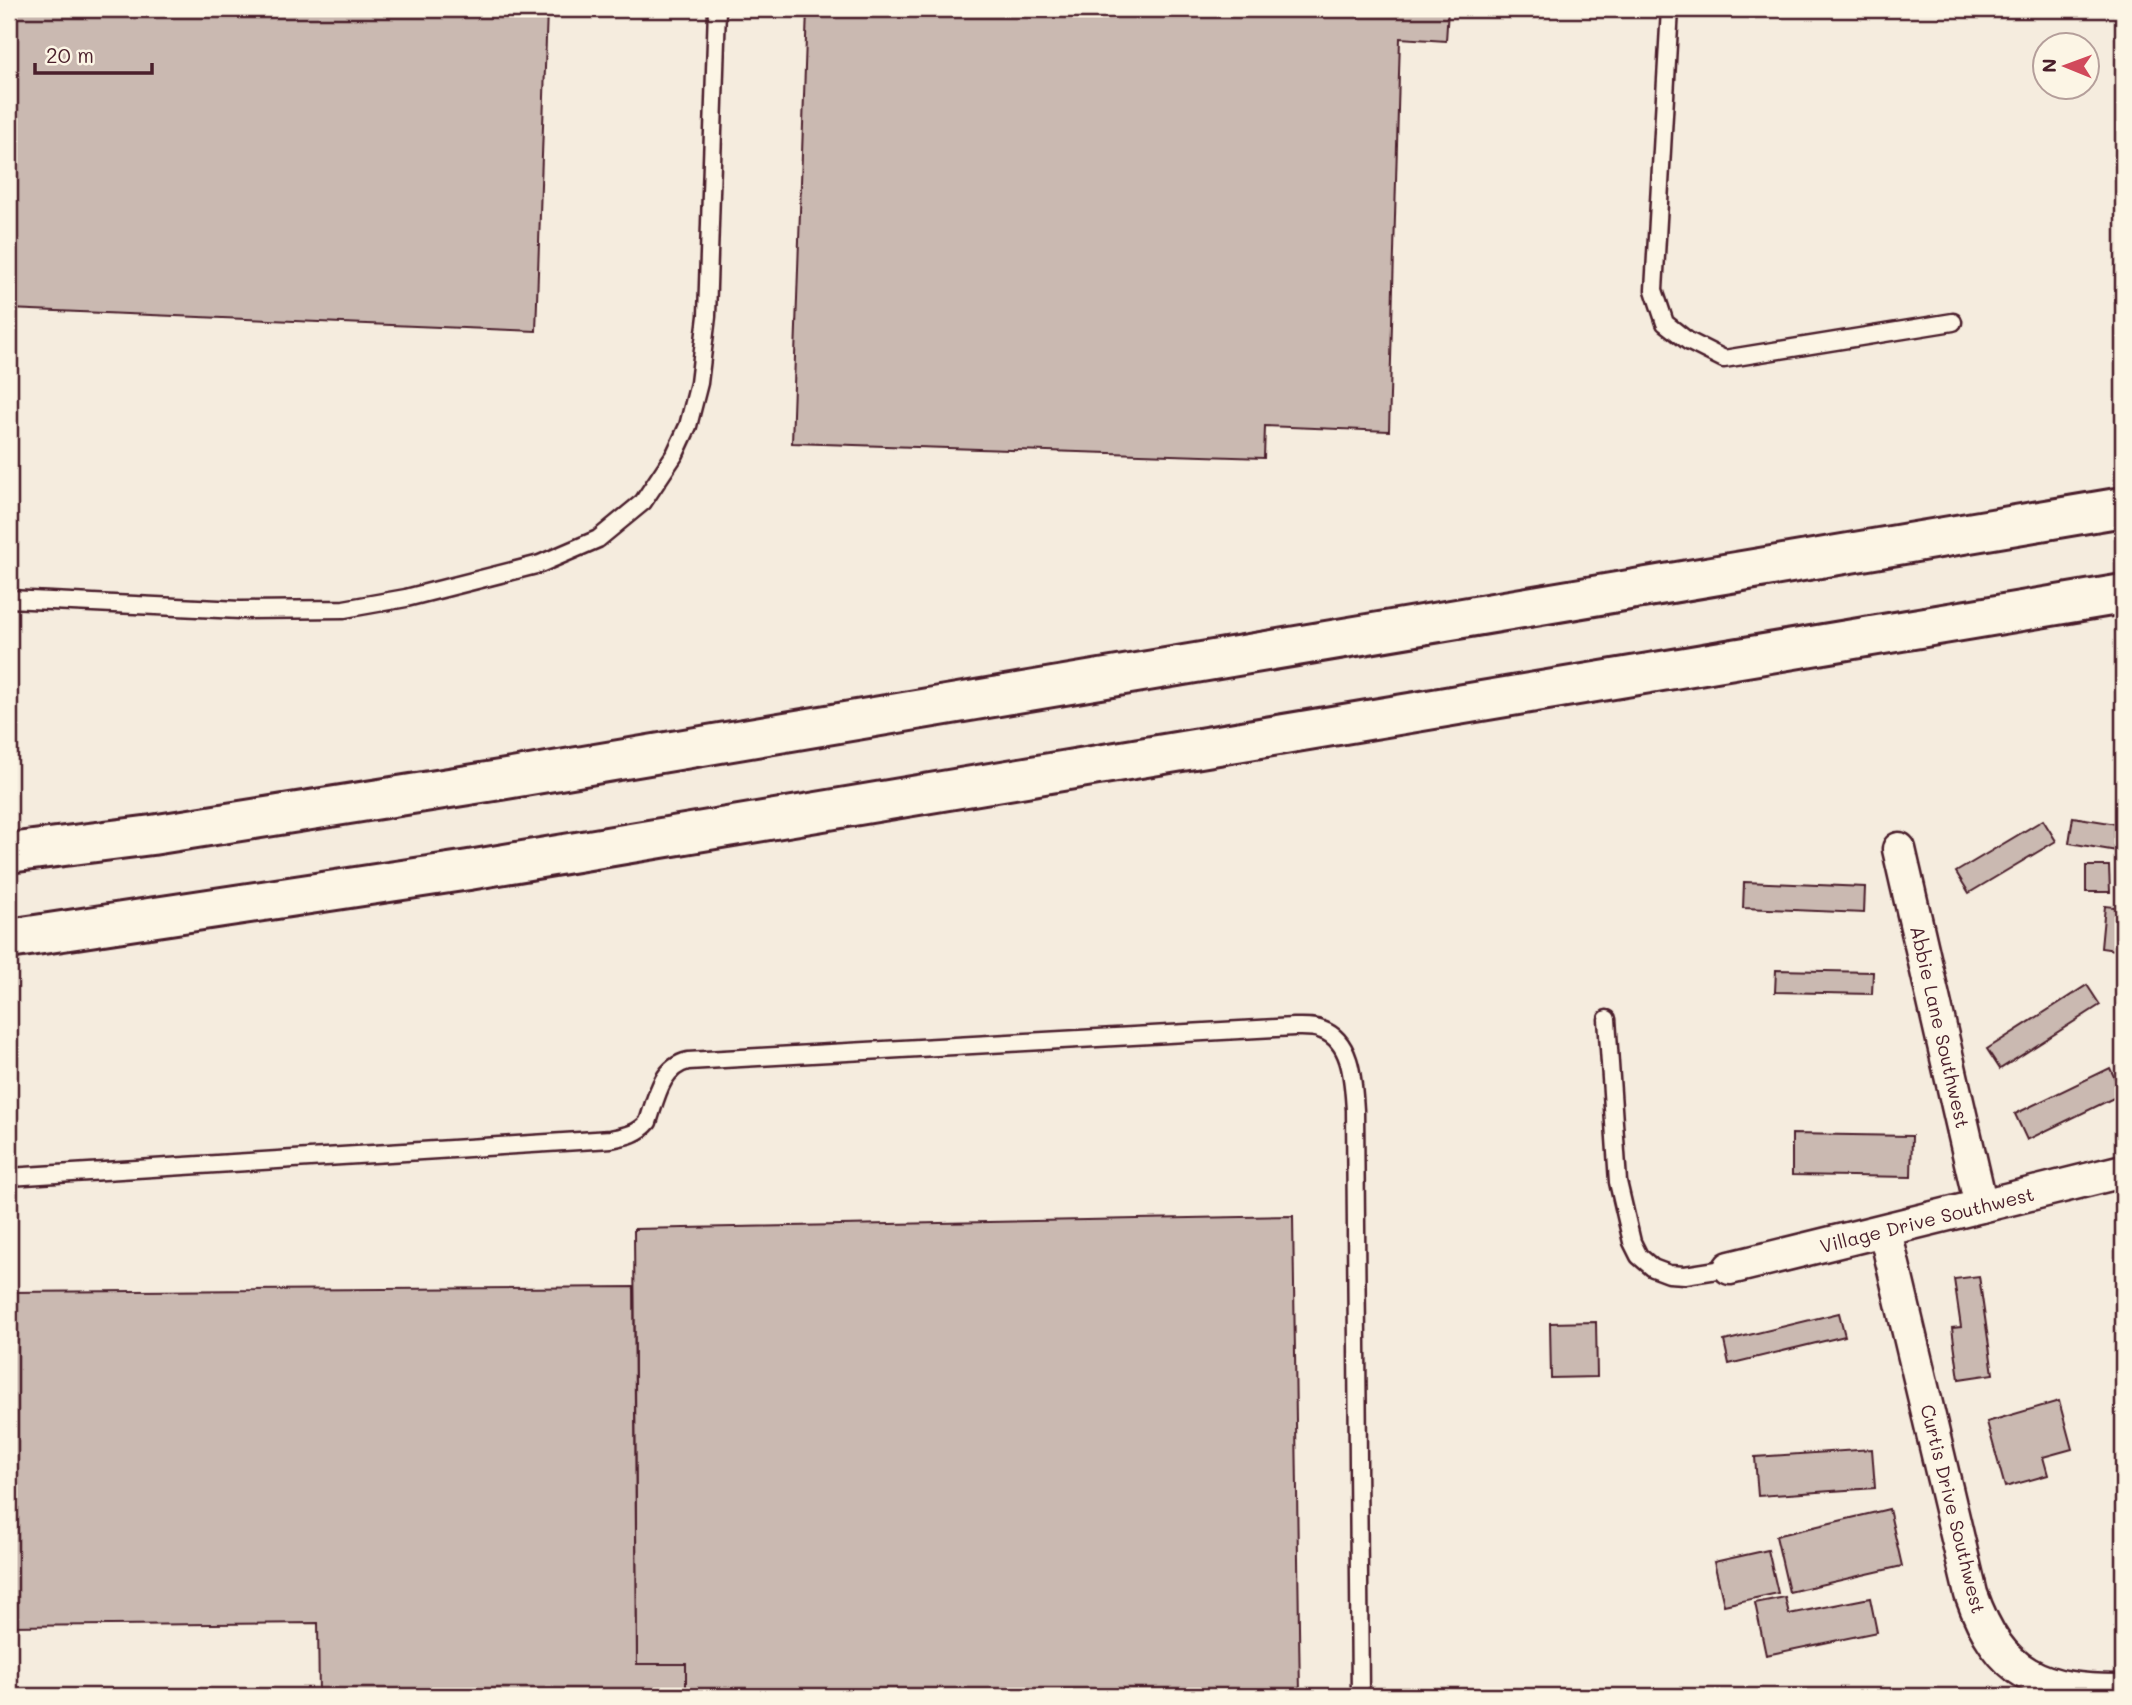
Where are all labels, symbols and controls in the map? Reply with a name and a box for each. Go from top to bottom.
scale bar [35,32,152,76]
north arrow [2030,32,2100,102]
text: 20 m [46,41,94,68]
text: N [2036,58,2061,73]
street label: Abbie Lane Southwest [1905,923,1976,1130]
street label: Village Drive Southwest [1817,1181,2037,1258]
street label: Curtis Drive Southwest [1915,1402,1992,1616]

